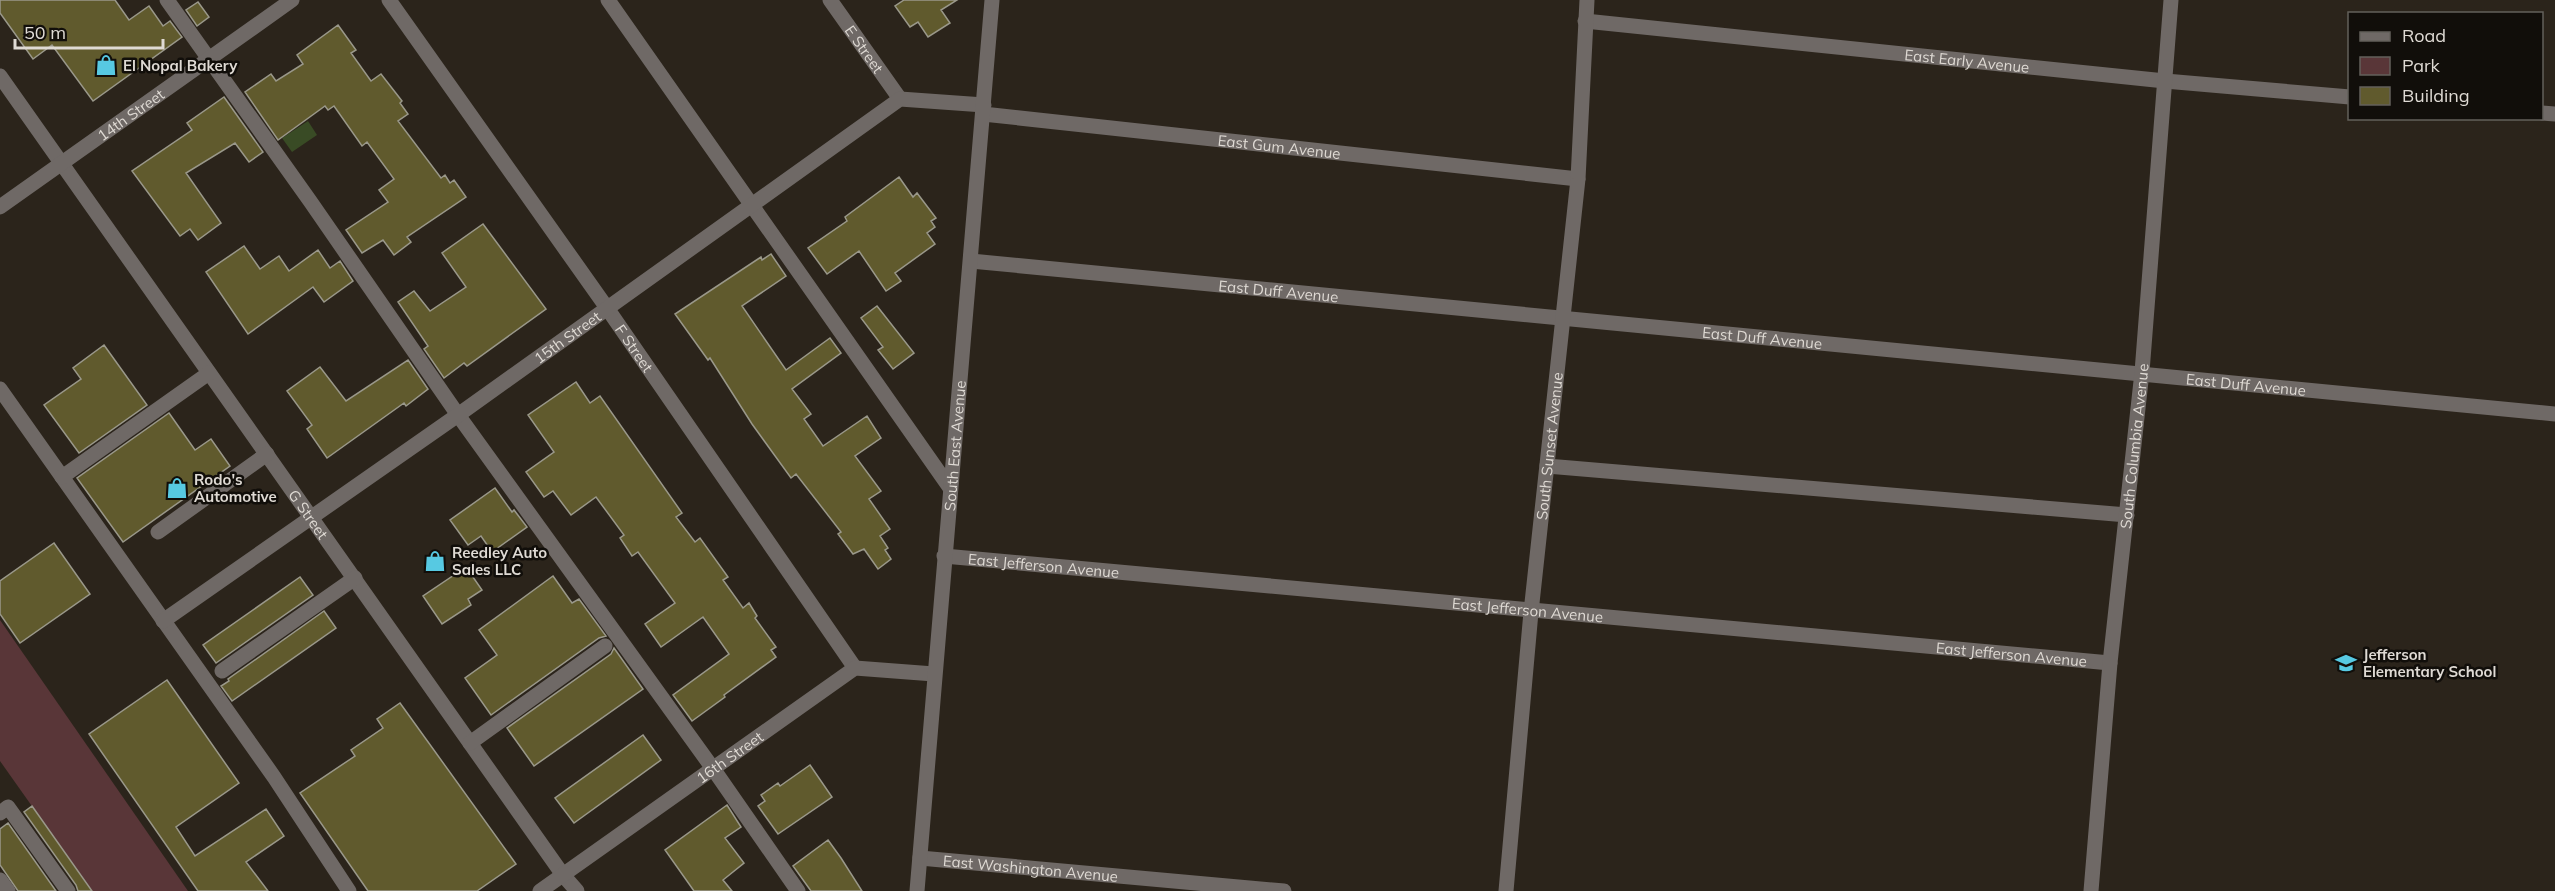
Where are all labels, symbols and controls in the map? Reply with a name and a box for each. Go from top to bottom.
scale bar [15,12,164,50]
legend [2348,12,2543,120]
text: 50 m [24,21,66,44]
street label: E Street [841,21,888,77]
text: Road [2402,24,2446,47]
street label: East Early Avenue [1904,45,2030,76]
shop icon: El Nopal Bakery [94,53,118,77]
text: Park [2402,54,2441,77]
place label: El Nopal Bakery [123,56,238,75]
street label: 14th Street [93,84,168,145]
text: Building [2402,84,2470,107]
street label: East Gum Avenue [1217,130,1342,163]
street label: East Duff Avenue [1218,275,1339,306]
street label: 15th Street [530,307,604,367]
street label: F Street [611,320,658,376]
street label: East Duff Avenue [1702,322,1823,353]
street label: South Columbia Avenue [2115,363,2152,530]
street label: East Duff Avenue [2185,369,2307,399]
street label: South Sunset Avenue [1532,371,1566,521]
street label: South East Avenue [940,379,969,512]
place label: Rodo's Automotive [194,470,277,506]
shop icon: Rodo's Automotive [165,476,189,500]
street label: G Street [285,486,333,543]
place label: Reedley Auto Sales LLC [452,543,547,579]
shop icon: Reedley Auto Sales LLC [423,549,447,573]
street label: East Jefferson Avenue [967,549,1120,582]
street label: East Jefferson Avenue [1451,593,1604,626]
street label: East Jefferson Avenue [1935,638,2088,670]
place label: Jefferson Elementary School [2363,645,2496,681]
school or university icon: Jefferson Elementary School [2334,651,2358,675]
street label: 16th Street [692,727,766,787]
street label: East Washington Avenue [942,851,1119,885]

